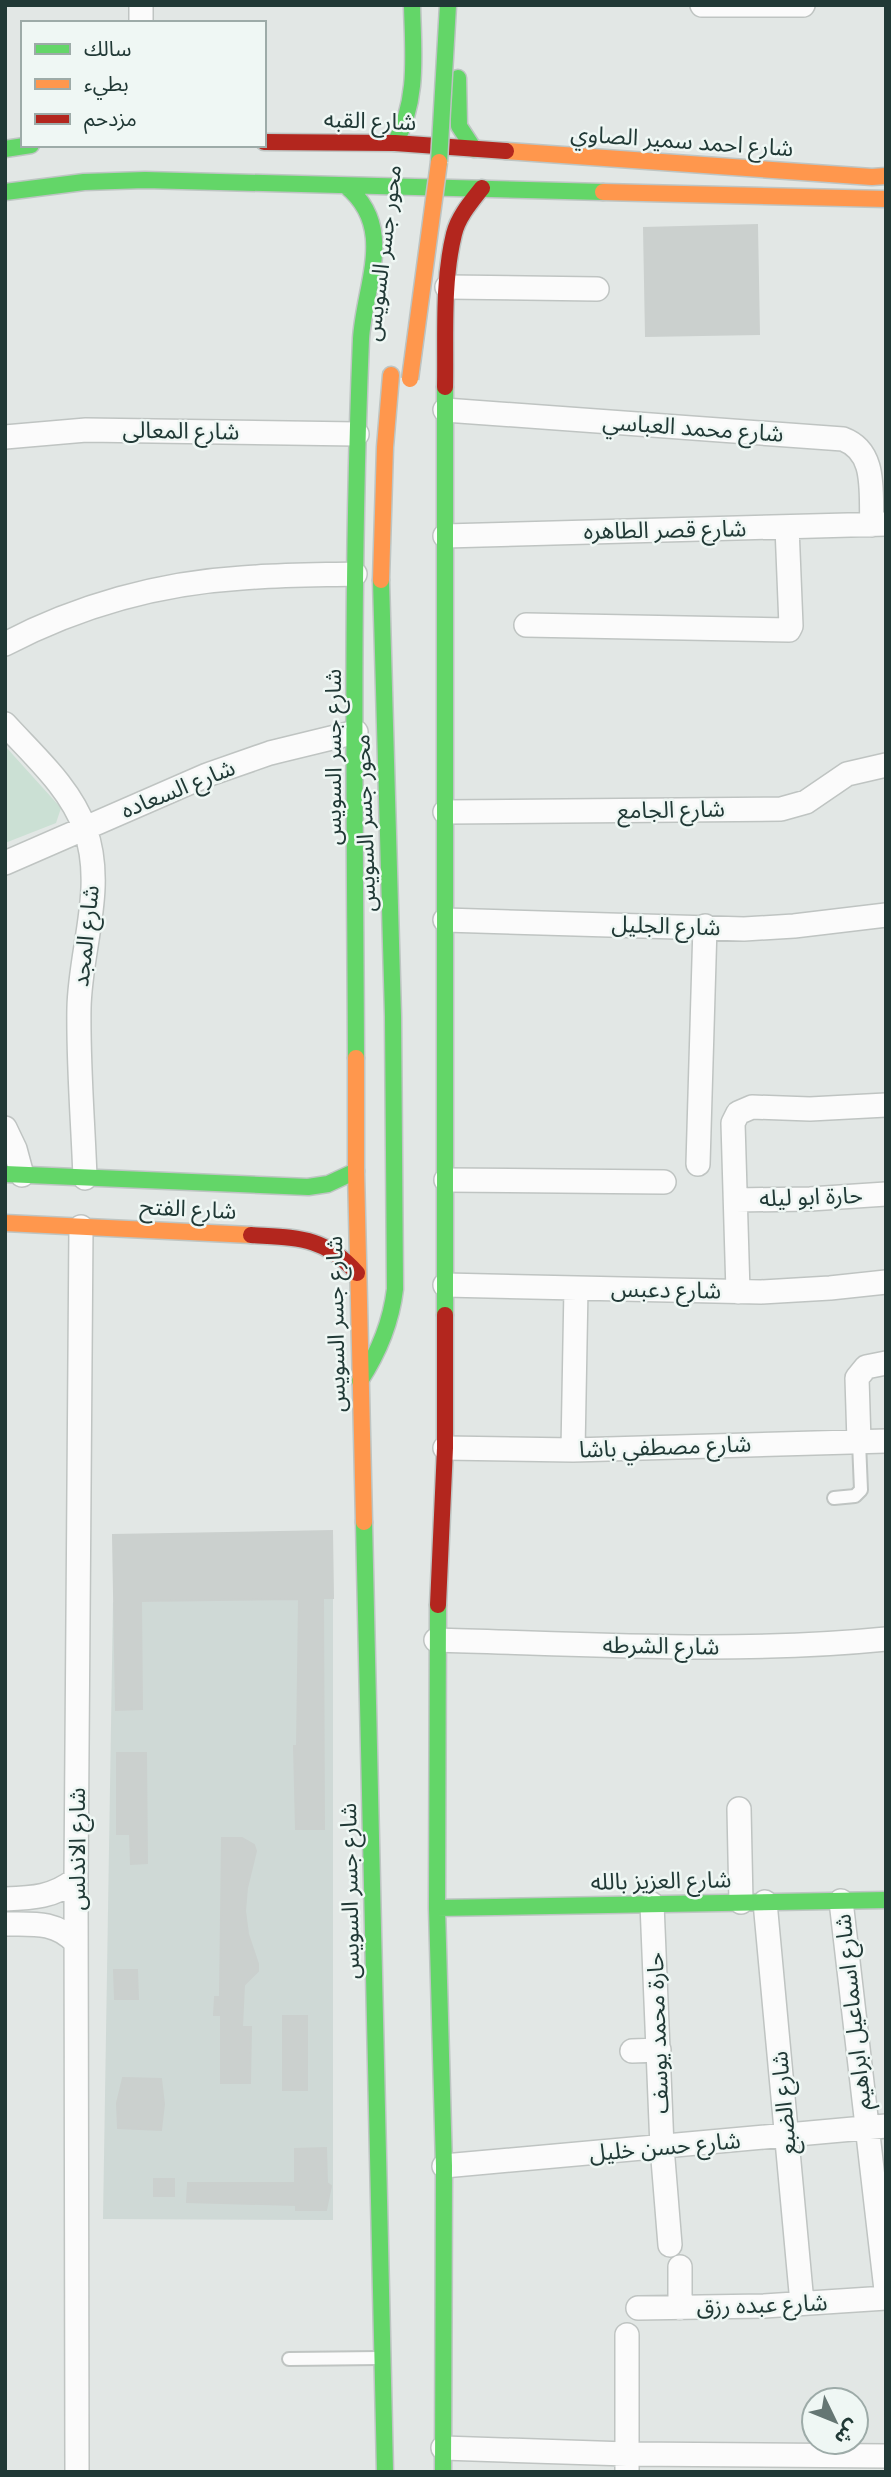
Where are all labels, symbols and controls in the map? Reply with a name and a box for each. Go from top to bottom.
legend [21,21,266,147]
text: سالك [84,37,131,61]
text: بطيء [84,72,129,100]
street label: شارع القبه [323,106,417,139]
text: مزدحم [84,107,137,134]
street label: شارع احمد سمير الصاوي [569,120,794,166]
street label: محور جسر السويس [359,163,407,343]
street label: شارع محمد العباسي [601,408,784,451]
street label: شارع المعالى [122,416,240,449]
street label: شارع قصر الطاهره [583,515,747,548]
street label: شارع جسر السويس [320,669,350,845]
street label: محور جسر السويس [348,734,382,912]
street label: شارع السعاده [117,754,240,827]
street label: شارع الجامع [617,796,725,827]
street label: شارع المجد [67,884,108,989]
street label: شارع الجليل [611,911,721,944]
street label: حارة ابو ليله [759,1182,863,1212]
street label: شارع الفتح [139,1193,237,1228]
street label: شارع جسر السويس [321,1236,354,1412]
street label: شارع دعبس [611,1276,721,1307]
street label: شارع مصطفي باشا [578,1431,752,1467]
street label: شارع الشرطه [602,1631,720,1664]
street label: شارع الاندلس [64,1788,94,1910]
street label: شارع جسر السويس [335,1803,368,1979]
street label: شارع العزيز بالله [590,1866,732,1899]
street label: شارع اسماعيل ابراهيم [829,1912,880,2111]
street label: حارة محمد يوسف [642,1952,674,2114]
street label: شارع الضبع [766,2050,805,2156]
street label: شارع حسن خليل [588,2127,742,2170]
street label: شارع عبده رزق [696,2289,828,2324]
north arrow [800,2386,870,2456]
text: ش [830,2415,864,2450]

